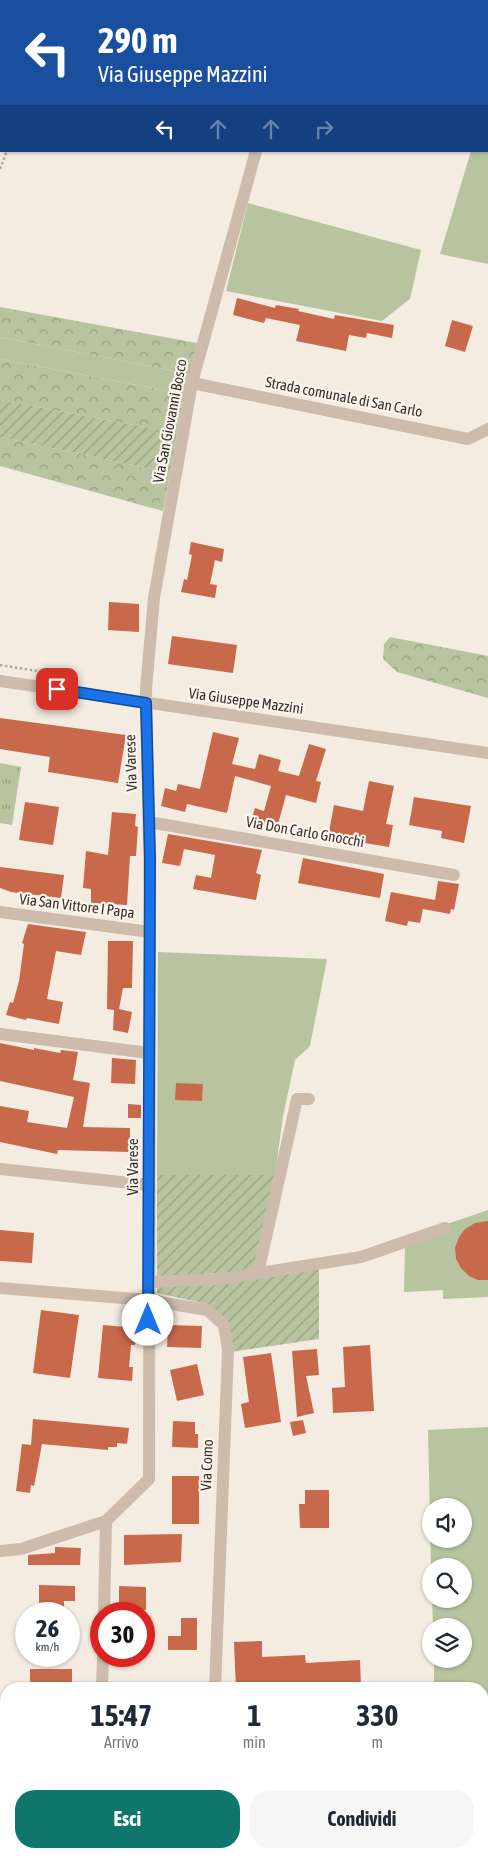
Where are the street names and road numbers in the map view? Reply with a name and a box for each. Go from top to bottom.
street label: Via San Giovanni Bosco [149,358,190,484]
street label: Strada comunale di San Carlo [264,373,424,420]
street label: Via Giuseppe Mazzini [188,684,305,717]
street label: Via Varese [121,734,140,792]
street label: Via Don Carlo Gnocchi [245,813,366,850]
street label: Via San Vittore I Papa [18,890,136,921]
street label: Via Varese [124,1138,141,1196]
street label: Via Como [197,1439,216,1491]

